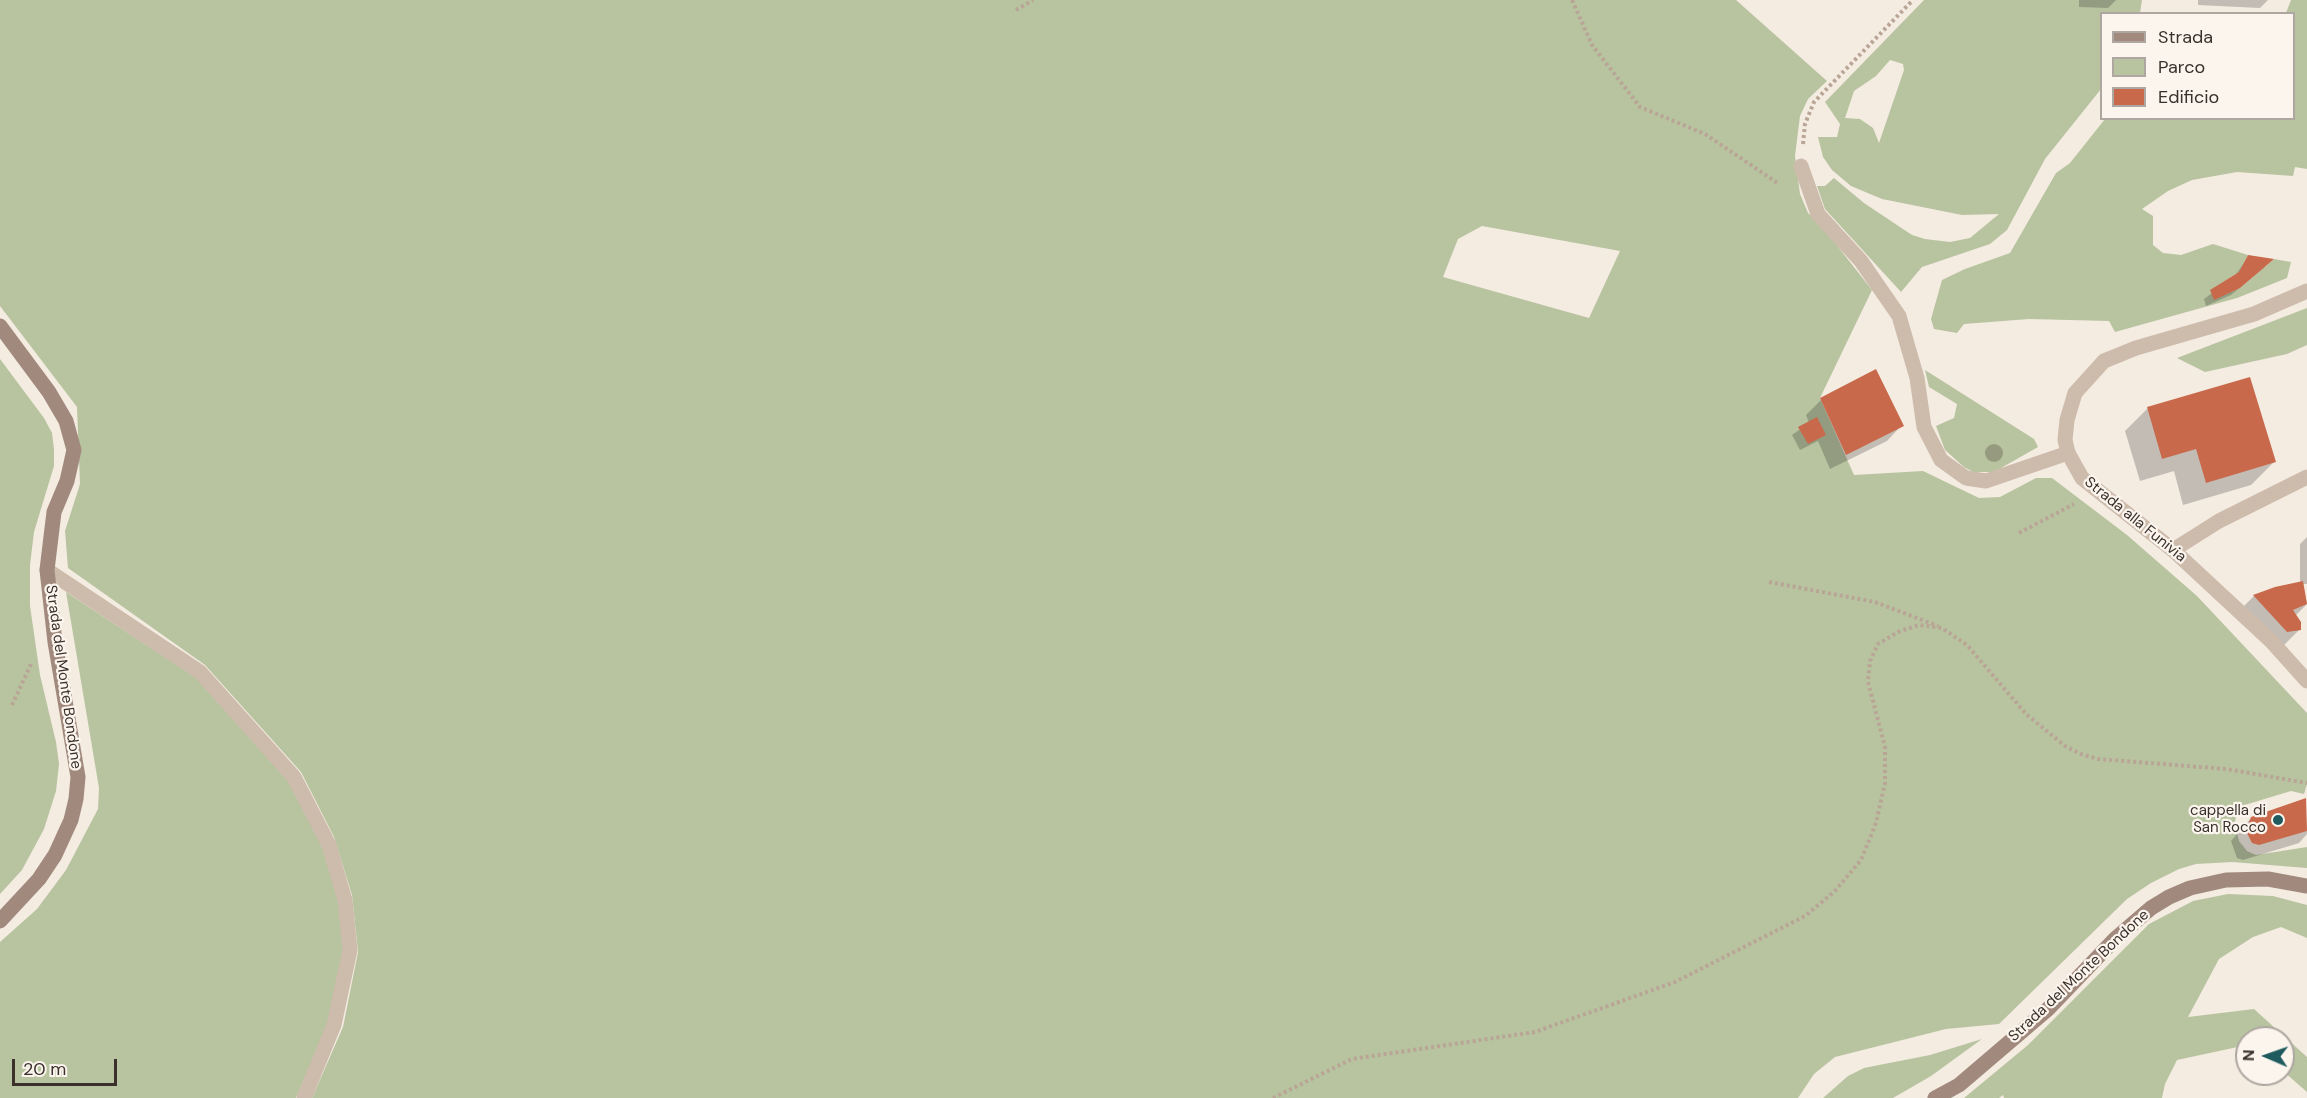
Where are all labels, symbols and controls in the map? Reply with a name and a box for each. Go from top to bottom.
legend [2100,12,2295,120]
text: Strada [2158,25,2213,49]
text: Parco [2158,55,2205,79]
text: Edificio [2158,85,2219,109]
street label: Strada alla Funivia [2081,474,2189,566]
street label: Strada del Monte Bondone [41,584,85,770]
place label: cappella di San Rocco [2190,802,2266,837]
marker: cappella di San Rocco [2271,813,2285,827]
street label: Strada del Monte Bondone [2005,906,2153,1046]
north arrow [2235,1026,2295,1086]
scale bar [15,1047,120,1085]
text: N [2238,1049,2259,1062]
text: 20 m [23,1057,66,1081]

